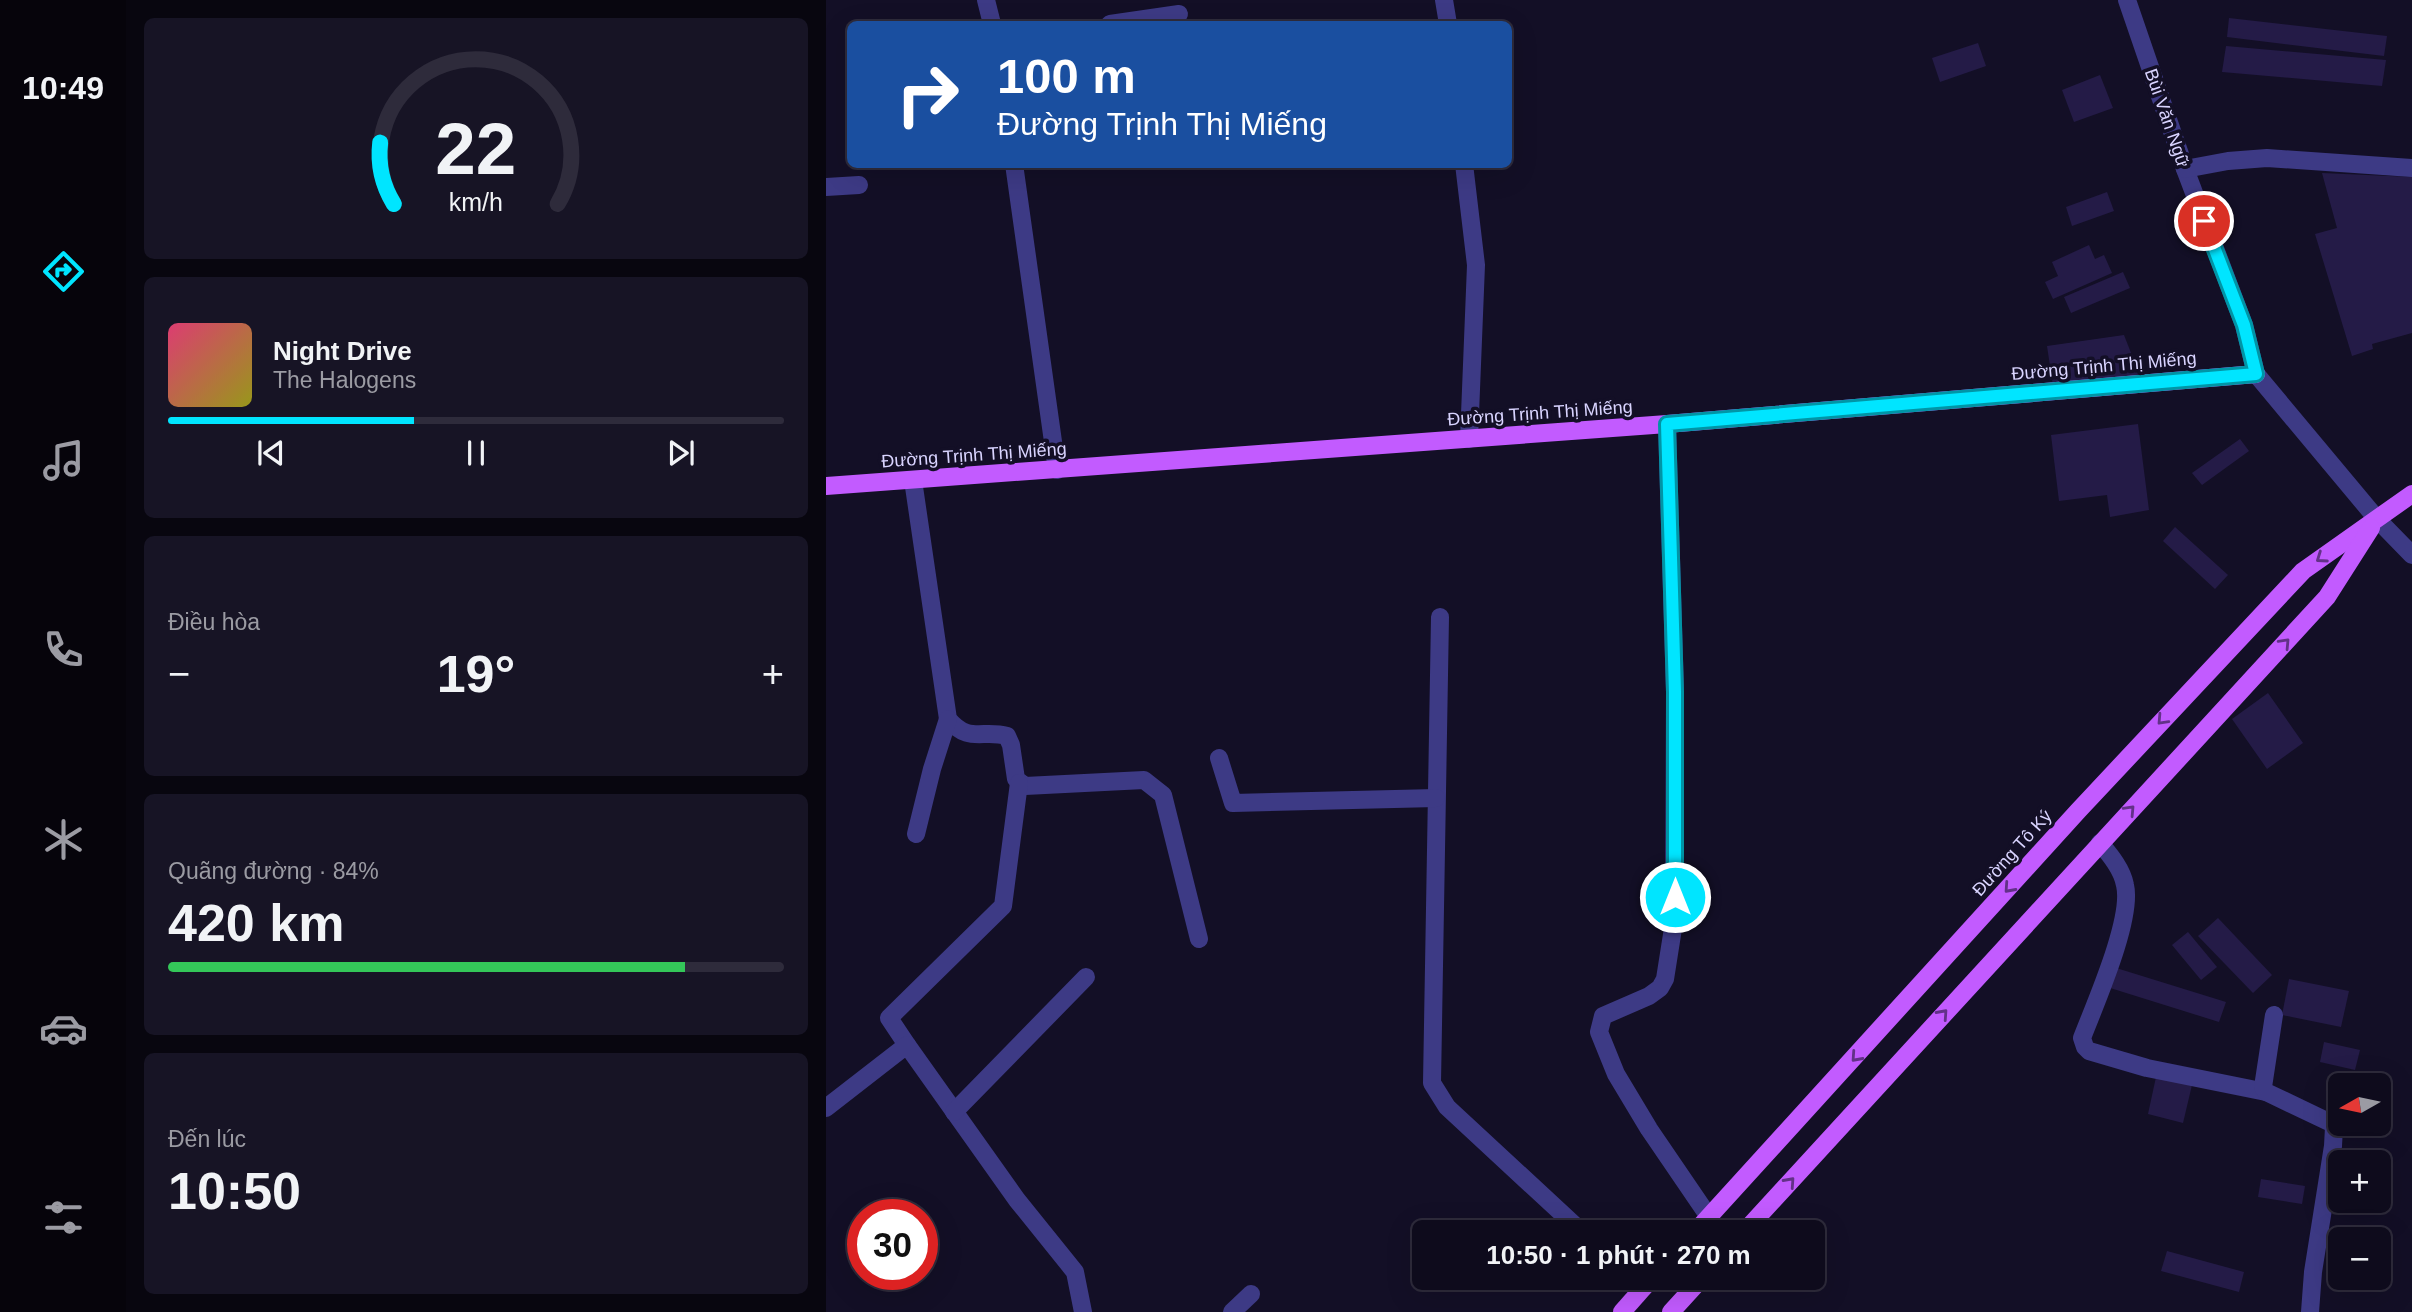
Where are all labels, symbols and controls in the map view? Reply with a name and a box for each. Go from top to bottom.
icon: right [882,49,973,140]
text: 100 m [997,49,1136,103]
street label: Bùi Văn Ngữ [2141,66,2193,170]
text: 10:49 [22,70,104,106]
text: Đường Trịnh Thị Miếng [997,106,1327,142]
text: 22 [436,109,516,190]
text: km/h [449,188,503,216]
pin [2174,191,2234,251]
icon: arrive [2185,202,2223,240]
icon: directions [39,247,88,296]
text: Night Drive [273,336,412,366]
street label: Đường Trịnh Thị Miếng [2011,348,2197,384]
text: The Halogens [273,367,416,393]
street label: Đường Trịnh Thị Miếng [1447,397,1633,429]
icon: previous [252,434,290,472]
icon: pause [457,434,495,472]
icon: next [662,434,700,472]
icon: music [39,436,88,485]
street label: Đường Trịnh Thị Miếng [881,439,1067,471]
one-way arrow [2316,550,2329,562]
text: Điều hòa [168,609,260,635]
icon: phone [39,625,88,674]
one-way arrow [2276,638,2289,651]
text: 19° [437,645,515,703]
text: − [168,653,190,695]
text: + [762,653,784,695]
one-way arrow [2158,712,2171,725]
one-way arrow [2122,805,2135,818]
street label: Đường Tô Ký [1968,806,2056,900]
icon: climate [39,815,88,864]
text: Quãng đường · 84% [168,858,379,884]
position arrow [1638,860,1712,934]
one-way arrow [2004,880,2017,893]
text: 420 km [168,894,344,952]
icon: car [39,1004,88,1053]
one-way arrow [1935,1009,1948,1022]
one-way arrow [1851,1049,1864,1062]
north arrow [2328,1073,2390,1136]
map controls [2328,1073,2391,1290]
text: Đến lúc [168,1126,246,1152]
button: + [2328,1150,2391,1213]
text: 10:50 [168,1162,301,1220]
one-way arrow [1782,1177,1794,1190]
icon: filters [39,1193,88,1242]
speed limit sign: 30 [847,1199,938,1290]
button: − [2328,1227,2391,1290]
text: 10:50 · 1 phút · 270 m [1486,1240,1751,1270]

